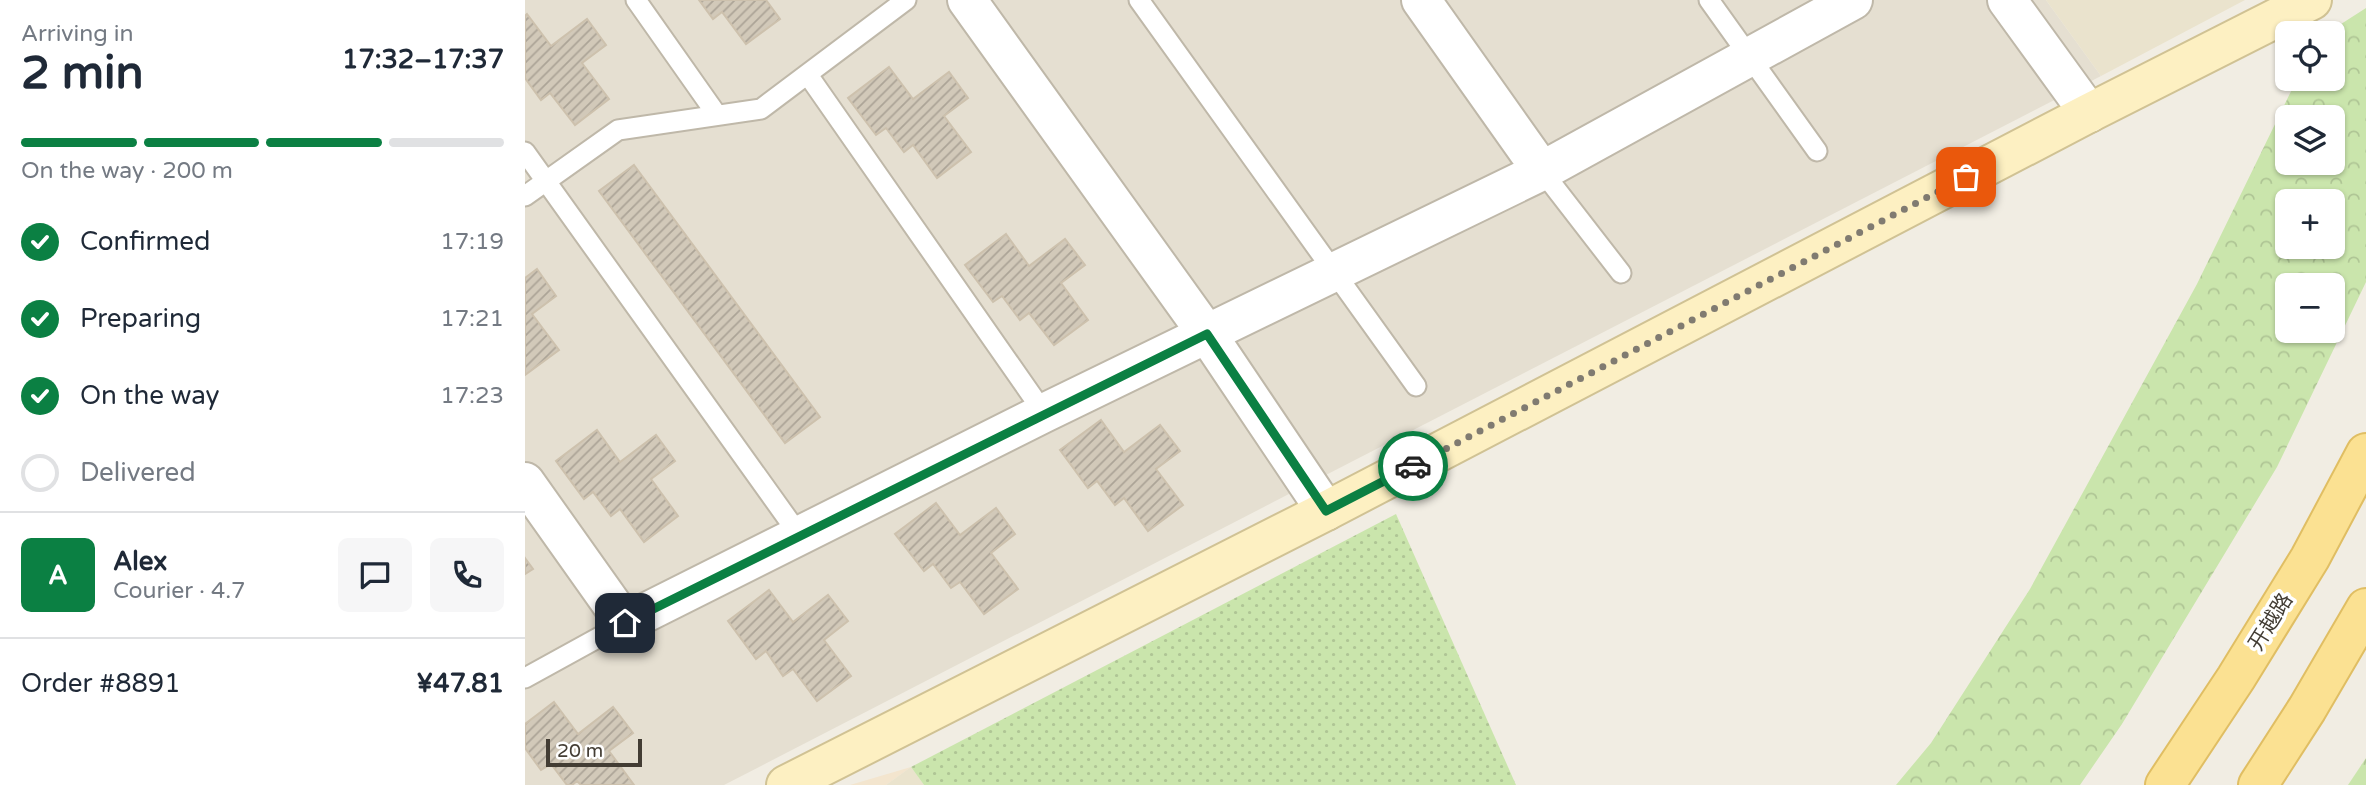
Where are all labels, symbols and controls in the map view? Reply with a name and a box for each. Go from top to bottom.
text: Arriving in [21,20,134,48]
map controls [2275,21,2345,343]
button: locate [2275,21,2345,91]
text: 17:32–17:37 [342,44,504,75]
text: 2 min [21,46,144,101]
button: layers [2275,105,2345,175]
pin [1936,147,1996,207]
text: On the way · 200 m [21,157,233,185]
icon: bag [1947,158,1985,196]
button: + [2275,189,2345,259]
icon: check [21,223,59,261]
text: Confirmed [80,226,210,257]
text: 17:19 [440,228,504,256]
button: − [2275,273,2345,343]
icon: check [21,300,59,338]
text: Preparing [80,303,201,334]
text: 17:21 [440,305,504,333]
icon: check [21,377,59,415]
text: On the way [80,380,220,411]
text: 17:23 [440,382,504,410]
courier [1378,431,1448,501]
icon: car [1394,447,1432,485]
text: Delivered [80,457,196,488]
button: chat [338,538,412,612]
button: phone [430,538,504,612]
text: Alex [113,546,167,577]
text: A [48,560,68,591]
text: Courier · 4.7 [113,577,246,605]
street label: 开越路 [2244,589,2298,655]
pin [595,593,655,653]
icon: home [606,604,644,642]
text: Order #8891 [21,668,181,699]
text: ¥47.81 [416,668,504,699]
scale bar [546,736,642,768]
text: 20 m [557,740,603,762]

